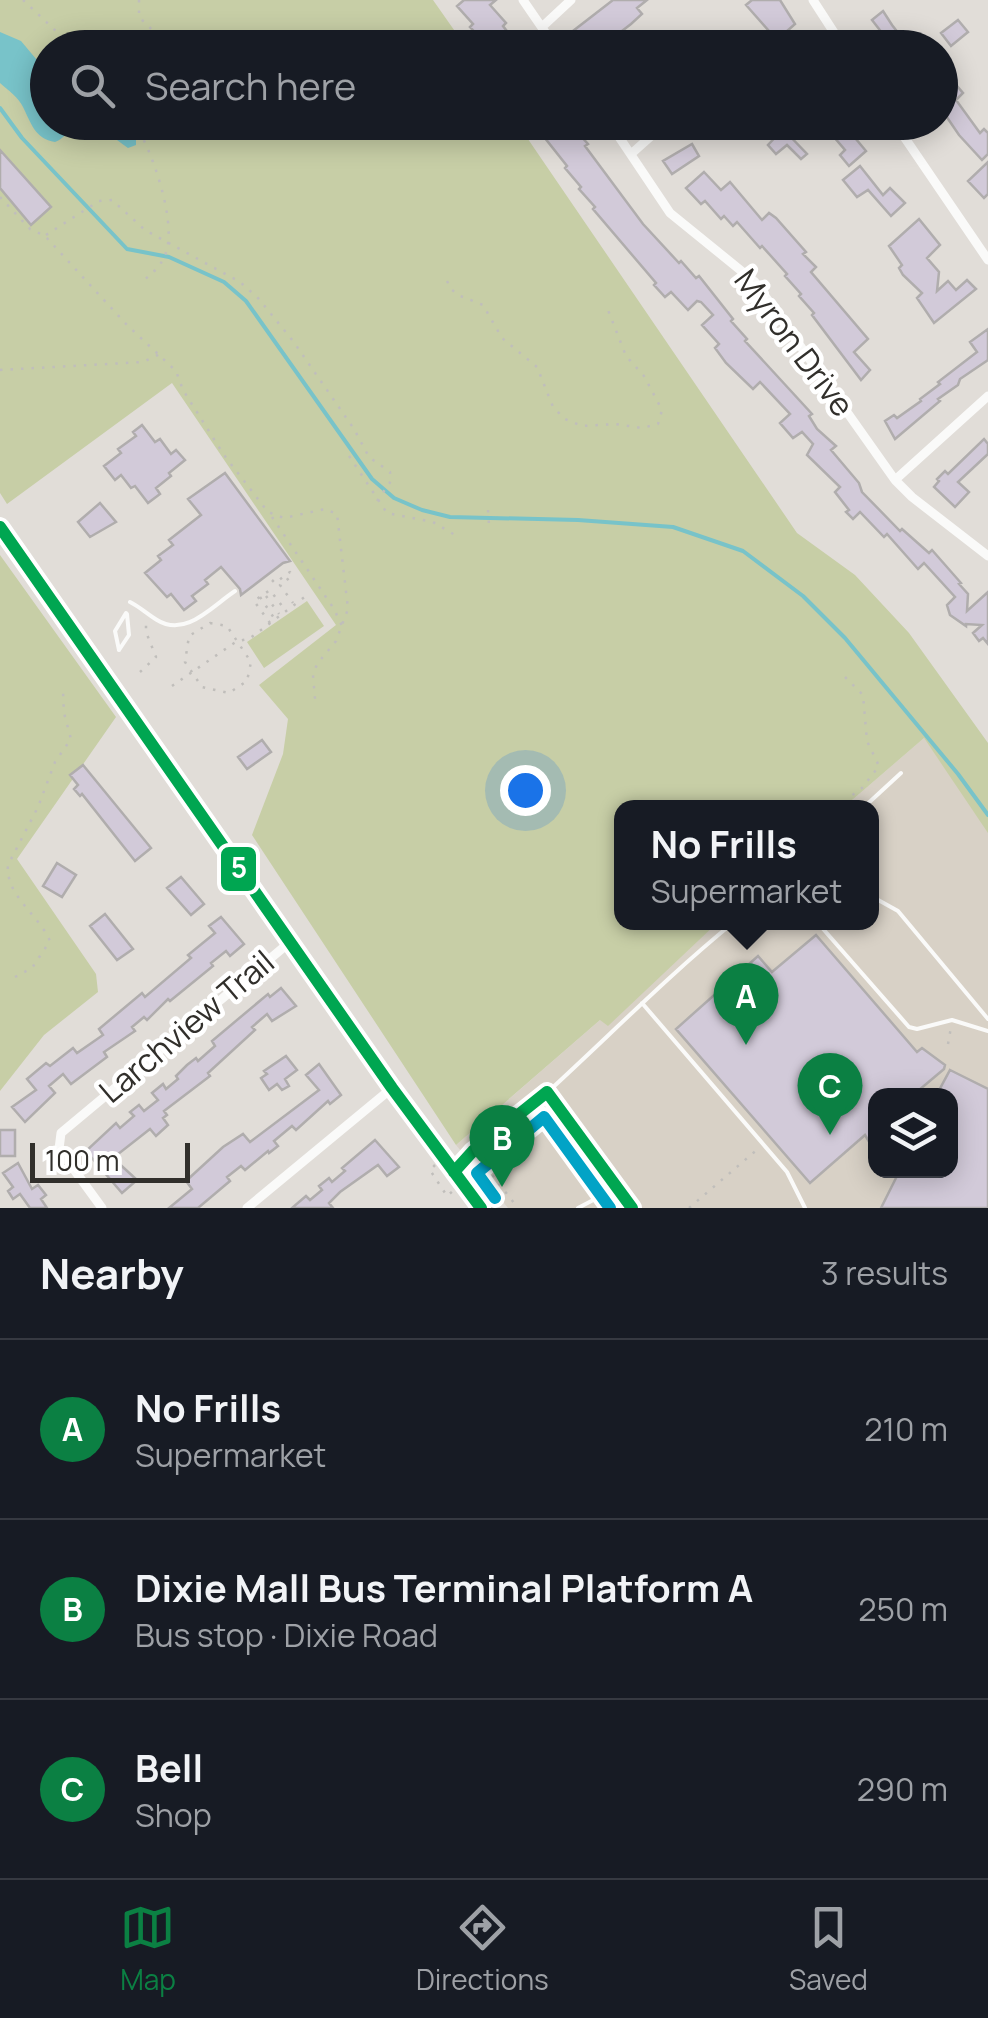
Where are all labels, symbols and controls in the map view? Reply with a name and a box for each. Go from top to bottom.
search box [30,30,958,140]
icon: search [65,58,120,113]
text: Search here [145,59,356,111]
street label: Myron Drive [725,260,865,425]
your location [500,765,551,816]
popup [614,800,879,930]
text: No Frills [651,817,797,869]
line badge: 5 [219,845,258,893]
text: 5 [231,848,247,886]
text: Supermarket [651,869,842,913]
street label: Larchview Trail [90,940,283,1112]
pin: A [714,962,778,1045]
pin: C [798,1052,862,1135]
map controls [868,1088,958,1178]
button: layers [868,1088,958,1178]
pin: B [470,1104,534,1187]
scale bar [30,1138,190,1182]
text: 100 m [45,1141,119,1179]
text: Nearby [40,1244,184,1302]
text: 3 results [821,1251,948,1295]
text: No Frills [135,1381,281,1433]
text: A [62,1407,83,1451]
text: 210 m [864,1407,948,1451]
text: Supermarket [135,1433,326,1477]
text: Dixie Mall Bus Terminal Platform A [135,1561,753,1613]
text: B [62,1587,83,1631]
text: 250 m [858,1587,948,1631]
text: Bus stop · Dixie Road [135,1613,438,1657]
text: Bell [135,1741,203,1793]
text: C [61,1767,84,1811]
text: 290 m [857,1767,948,1811]
text: Shop [135,1793,212,1837]
tab: Map [120,1900,176,1998]
tab: Directions [416,1900,549,1998]
tab: Saved [789,1900,868,1998]

